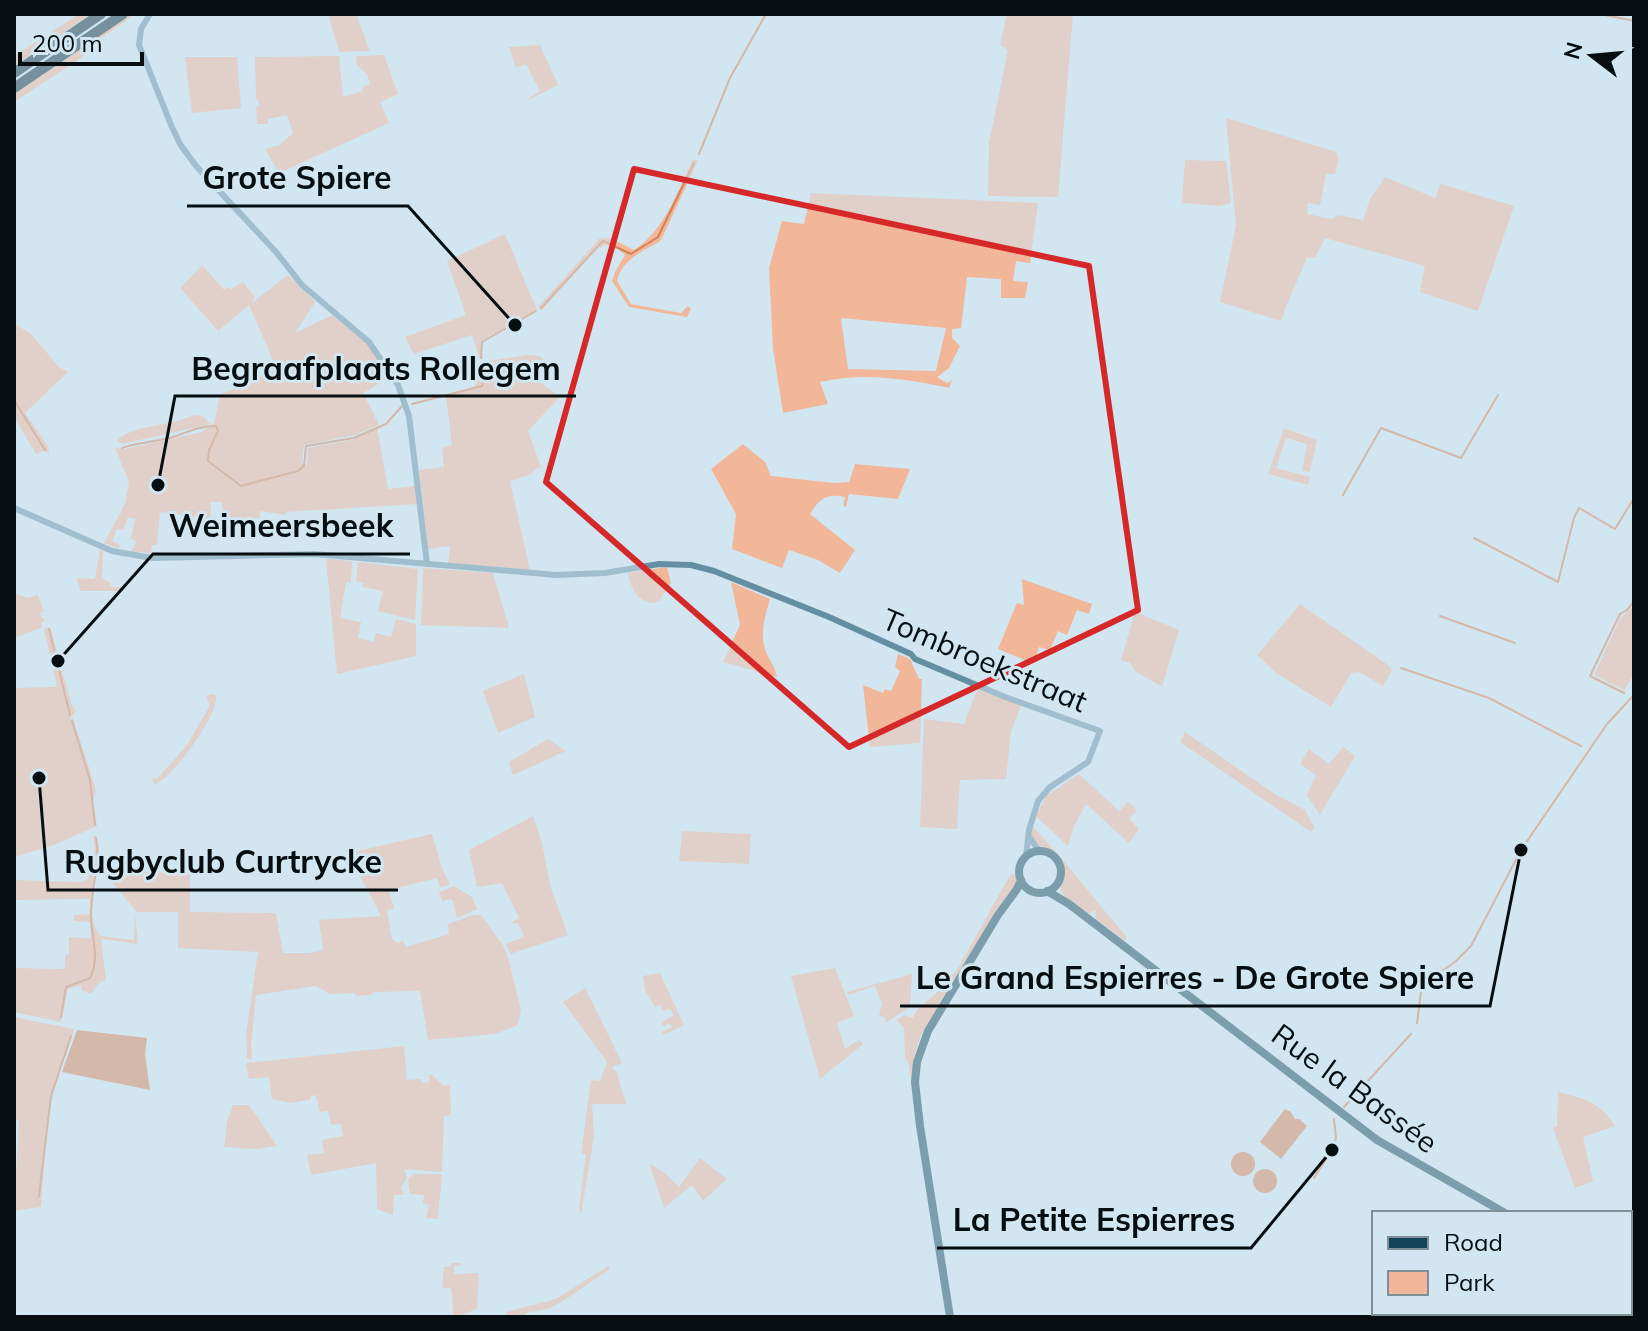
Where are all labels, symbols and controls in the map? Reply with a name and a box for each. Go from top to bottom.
scale bar [20,16,142,66]
north arrow [1552,16,1632,96]
text: 200 m [32,28,103,58]
text: N [1557,39,1589,62]
callout: Grote Spiere [187,150,408,206]
text: Grote Spiere [202,157,392,197]
callout: Begraafplaats Rollegem [175,340,576,396]
text: Begraafplaats Rollegem [191,348,561,388]
callout: Weimeersbeek [153,498,410,554]
text: Weimeersbeek [169,505,395,545]
street label: Tombroekstraat [877,600,1093,720]
callout: Rugbyclub Curtrycke [48,834,398,890]
text: Rugbyclub Curtrycke [64,841,382,881]
callout: Le Grand Espierres - De Grote Spiere [900,950,1490,1006]
text: Le Grand Espierres - De Grote Spiere [916,957,1474,997]
street label: Rue la Bassée [1265,1015,1445,1161]
callout: La Petite Espierres [937,1192,1251,1248]
text: La Petite Espierres [953,1199,1235,1239]
legend [1372,1211,1632,1315]
text: Road [1444,1227,1503,1257]
text: Park [1444,1267,1495,1297]

